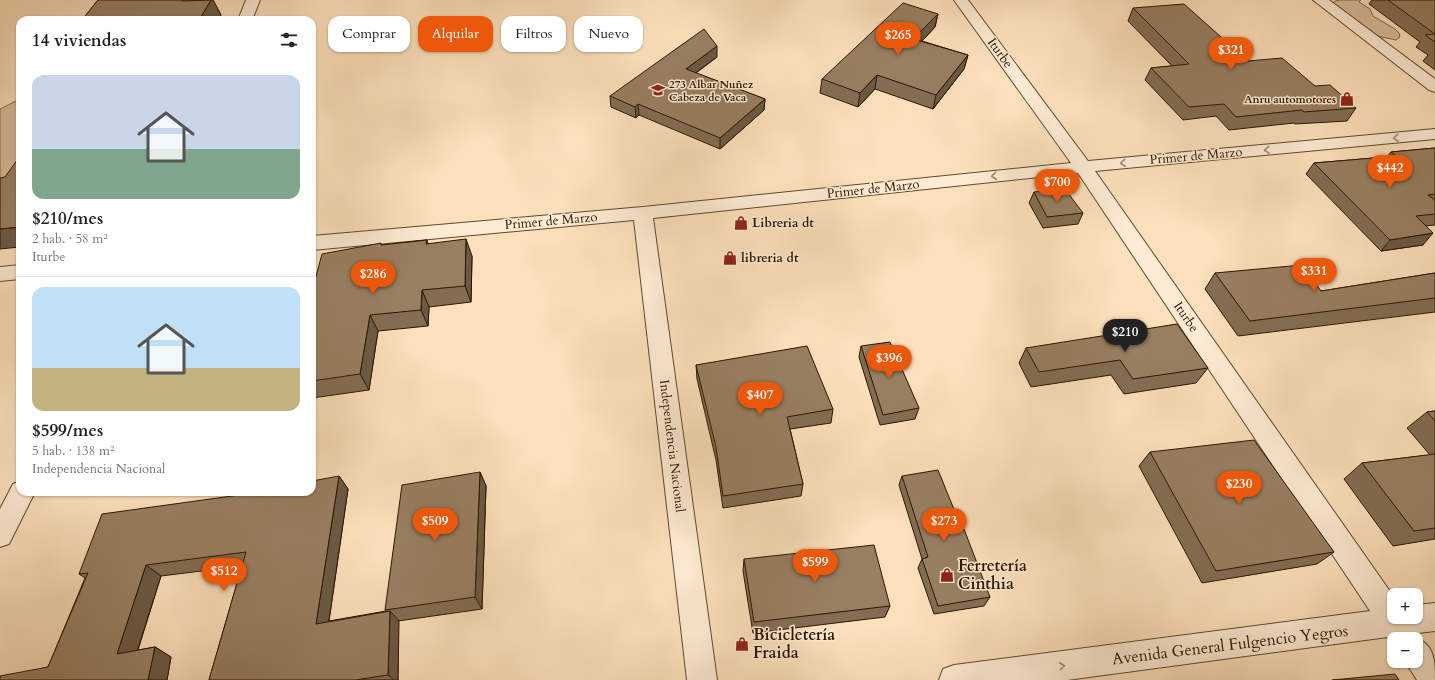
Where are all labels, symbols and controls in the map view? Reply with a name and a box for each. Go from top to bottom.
chip: Comprar [328,16,410,52]
chip: Alquilar [418,16,493,52]
chip: Filtros [501,16,566,52]
chip: Nuevo [574,16,643,52]
pin: $265 [874,22,922,56]
text: $265 [885,26,911,44]
text: 14 viviendas [32,29,126,52]
icon: filters [278,29,300,51]
street label: Iturbe [983,34,1017,72]
pin: $321 [1207,37,1255,71]
text: $321 [1218,41,1244,59]
place label: 273 Albar Nuñez Cabeza de Vaca [669,77,754,105]
school or university icon: 273 Albar Nuñez Cabeza de Vaca [650,82,666,98]
shop icon: Anru automotores [1339,91,1355,107]
place label: Anru automotores [1244,92,1336,107]
icon: home [130,101,202,173]
one-way arrow [1393,133,1399,142]
street label: Primer de Marzo [1149,143,1243,169]
one-way arrow [1264,145,1270,154]
pin: $442 [1366,155,1414,189]
one-way arrow [1120,158,1126,167]
text: $442 [1377,159,1403,177]
pin: $700 [1033,169,1081,203]
one-way arrow [991,171,997,180]
text: $700 [1044,173,1070,191]
street label: Primer de Marzo [826,175,920,203]
text: $210/mes [32,207,103,230]
street label: Primer de Marzo [504,208,598,234]
place label: Libreria dt [752,214,814,232]
shop icon: Libreria dt [733,215,749,231]
text: 2 hab. · 58 m² [32,230,108,248]
text: Iturbe [32,248,65,266]
place label: libreria dt [741,249,799,267]
shop icon: libreria dt [722,250,738,266]
pin: $331 [1290,258,1338,292]
pin: $286 [349,261,397,295]
text: $331 [1301,262,1327,280]
text: $286 [360,265,386,283]
street label: Iturbe [1169,298,1203,336]
icon: home [130,313,202,385]
pin: $210 [1101,319,1149,353]
text: $210 [1112,323,1138,341]
pin: $396 [865,345,913,379]
text: $396 [876,349,902,367]
street label: Independencia Nacional [655,379,689,514]
pin: $407 [736,382,784,416]
text: $407 [747,386,773,404]
text: $599/mes [32,419,103,442]
text: 5 hab. · 138 m² [32,442,114,460]
text: Independencia Nacional [32,460,165,478]
pin: $230 [1215,471,1263,505]
text: $230 [1226,475,1252,493]
pin: $509 [411,508,459,542]
pin: $273 [920,508,968,542]
text: $509 [422,512,448,530]
text: $273 [931,512,957,530]
pin: $599 [791,549,839,583]
text: $599 [802,553,828,571]
place label: Ferretería Cinthia [958,555,1027,595]
pin: $512 [200,558,248,592]
text: $512 [211,562,237,580]
shop icon: Ferretería Cinthia [939,567,955,583]
map controls [1387,588,1423,668]
button: + [1387,588,1423,624]
street label: Avenida General Fulgencio Yegros [1111,620,1349,670]
place label: Bicicletería Fraida [753,624,835,664]
button: − [1387,632,1423,668]
shop icon: Bicicletería Fraida [734,636,750,652]
one-way arrow [1059,662,1065,671]

